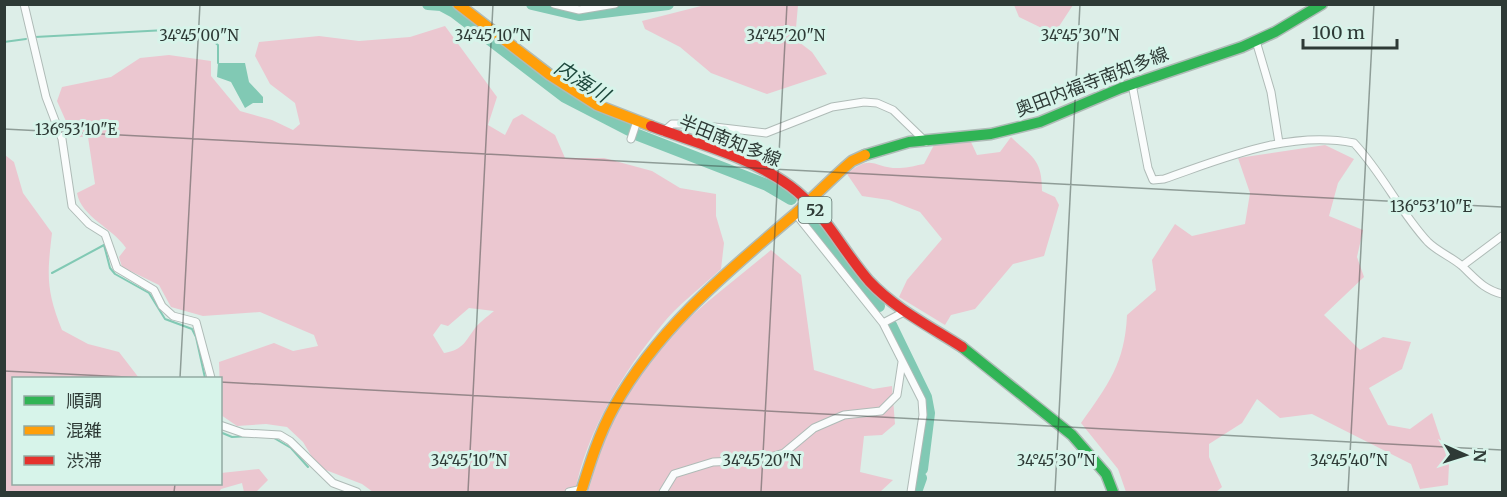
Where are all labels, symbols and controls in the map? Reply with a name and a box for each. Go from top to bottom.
scale bar [1303,12,1398,50]
text: 100 m [1312,21,1365,44]
text: 34°45'00"N [159,26,239,45]
text: 34°45'10"N [455,26,532,45]
text: 34°45'20"N [747,26,826,45]
text: 34°45'30"N [1041,26,1120,45]
street label: 奥田内福寺南知多線 [1012,42,1172,121]
water label: 内海川 [550,54,616,108]
street label: 半田南知多線 [676,110,785,171]
text: 136°53'10"E [35,120,118,139]
road number: 52 [798,197,832,223]
text: 136°53'10"E [1390,197,1473,216]
legend [12,377,222,485]
text: 順調 [66,389,102,412]
text: 混雑 [66,419,102,442]
north arrow [1435,425,1495,485]
text: 渋滞 [66,449,102,472]
text: N [1470,449,1490,463]
text: 34°45'10"N [431,451,508,470]
text: 34°45'20"N [723,451,802,470]
text: 34°45'30"N [1017,451,1096,470]
text: 34°45'40"N [1310,451,1388,470]

